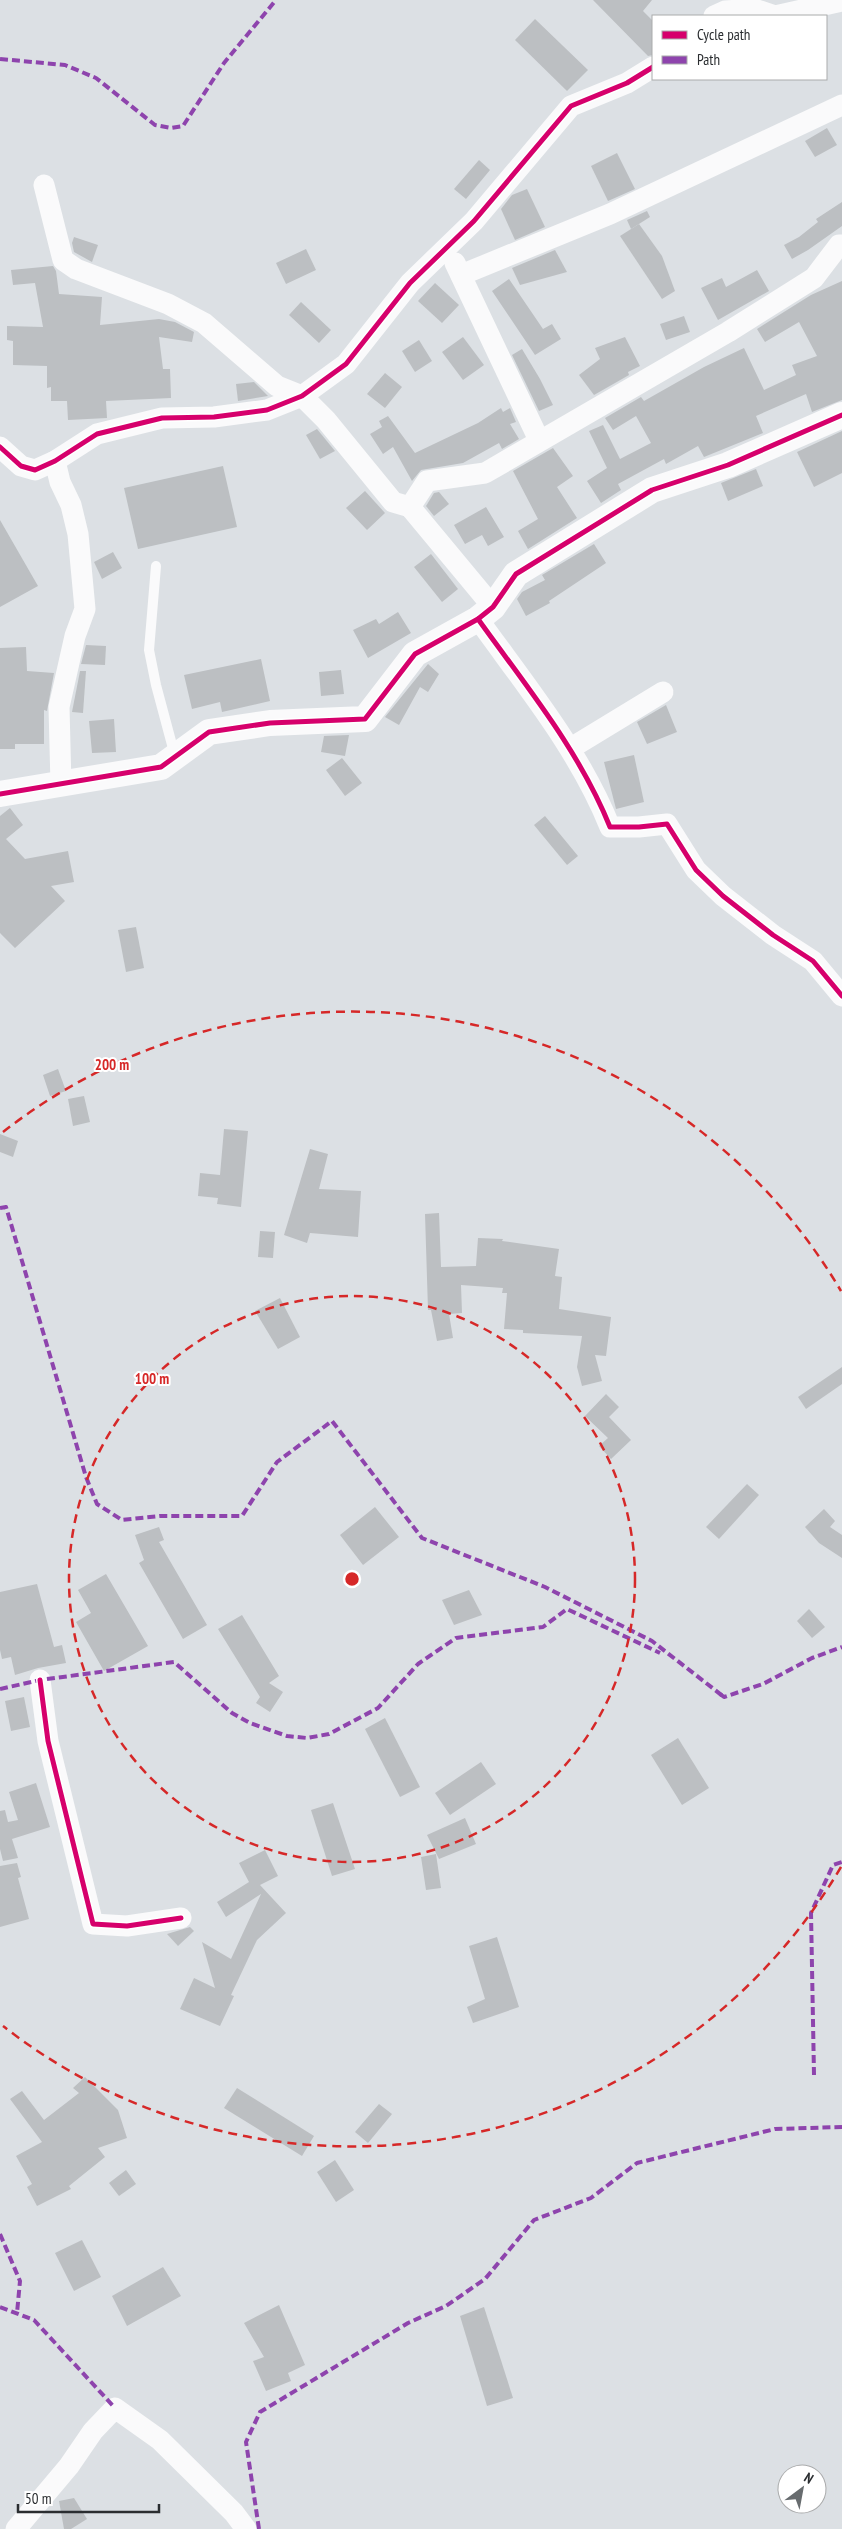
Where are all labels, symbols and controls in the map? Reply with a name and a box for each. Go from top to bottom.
legend [652,15,827,80]
text: Cycle path [697,25,750,44]
text: Path [697,50,720,69]
text: 200 m [95,1055,129,1074]
text: 100 m [135,1369,169,1388]
centre of rings [343,1570,361,1588]
north arrow [777,2464,827,2514]
text: N [801,2468,817,2488]
scale bar [18,2482,159,2514]
text: 50 m [25,2489,51,2508]

